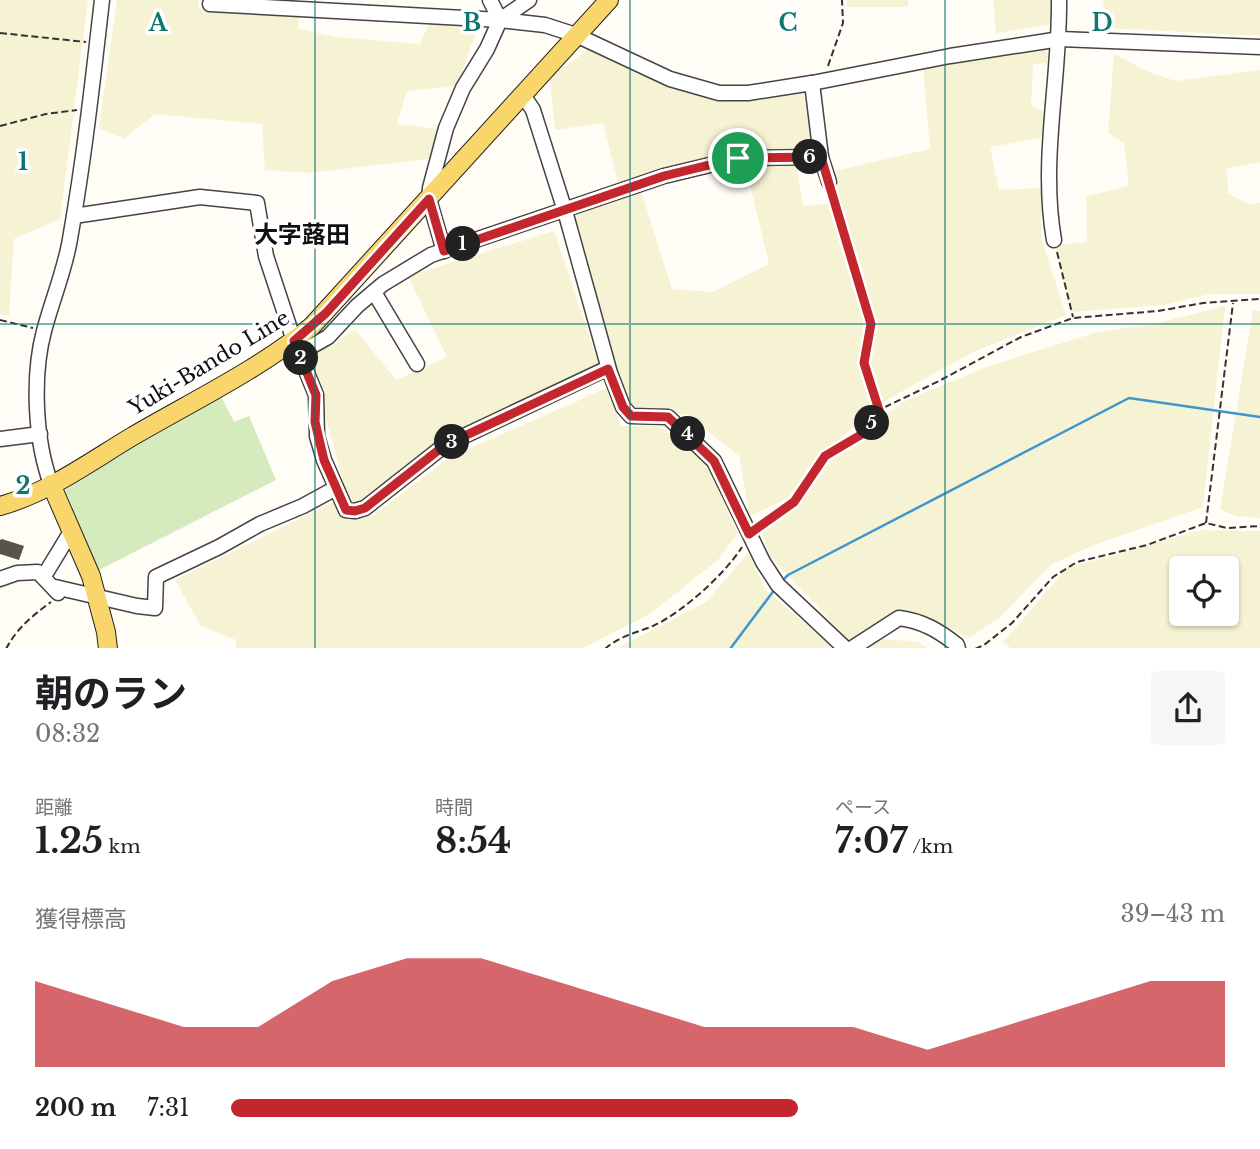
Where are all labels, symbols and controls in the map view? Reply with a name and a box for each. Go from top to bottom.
text: A [148,9,169,37]
text: B [463,9,481,37]
text: C [779,9,797,37]
text: D [1091,9,1113,37]
pin [708,128,768,188]
icon: arrive [719,139,757,177]
pin: 6 [792,140,828,174]
text: 6 [803,145,816,168]
text: 1 [18,148,28,176]
district label: 大字蕗田 [254,220,350,249]
pin: 1 [446,226,480,262]
text: 1 [458,232,467,255]
street label: Yuki-Bando Line [123,305,294,422]
pin: 2 [284,340,318,376]
text: 2 [294,346,307,369]
pin: 5 [854,406,890,440]
text: 5 [866,411,877,434]
pin: 4 [670,416,706,452]
text: 4 [681,422,694,445]
pin: 3 [434,424,470,460]
text: 3 [445,430,458,453]
text: 2 [16,472,30,500]
map controls [1169,556,1239,626]
button: locate [1169,556,1239,626]
text: 朝のラン [35,670,187,717]
button: share [1151,671,1225,745]
text: 08:32 [35,720,100,748]
text: 距離 [35,796,73,819]
text: 時間 [435,796,473,819]
text: ペース [835,796,891,819]
text: 1.25 [35,819,103,862]
text: 8:54 [435,819,511,862]
text: 7:07 [835,819,908,862]
text: km [103,835,141,858]
text: /km [908,835,953,858]
text: 39–43 m [1120,900,1225,928]
text: 獲得標高 [35,905,127,933]
text: 200 m [35,1094,116,1122]
text: 7:31 [147,1094,190,1122]

